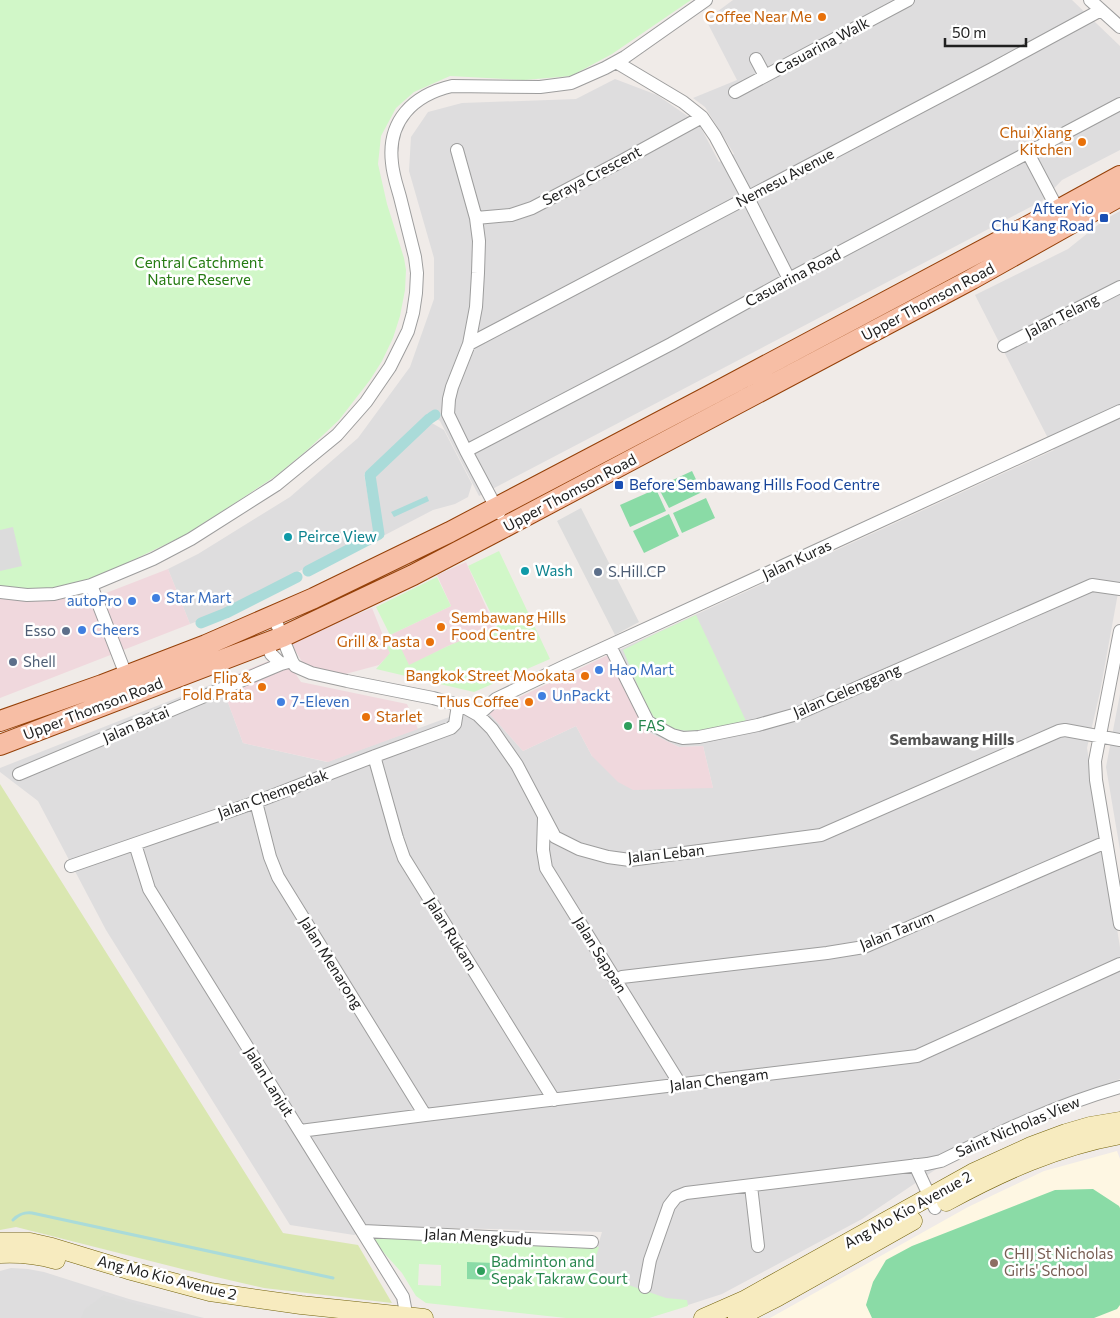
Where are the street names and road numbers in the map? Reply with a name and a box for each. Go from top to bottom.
street label: Casuarina Walk [771,13,872,78]
street label: Seraya Crescent [539,141,644,209]
street label: Nemesu Avenue [732,144,837,210]
street label: Casuarina Road [742,244,843,310]
street label: Upper Thomson Road [858,258,997,344]
street label: Jalan Telang [1022,289,1101,341]
street label: Upper Thomson Road [500,449,639,535]
street label: Jalan Kuras [759,535,834,583]
street label: Jalan Gelenggang [790,659,903,721]
street label: Upper Thomson Road [20,673,165,743]
street label: Jalan Batai [100,702,172,746]
street label: Jalan Chempedak [215,765,331,821]
street label: Jalan Leban [627,840,705,866]
street label: Jalan Rukam [422,894,481,973]
street label: Jalan Tarum [857,907,937,953]
street label: Jalan Menarong [296,913,367,1012]
street label: Jalan Sappan [570,913,631,996]
street label: Jalan Lanjut [241,1043,298,1120]
street label: Jalan Chengam [668,1064,769,1094]
street label: Saint Nicholas View [953,1092,1083,1160]
street label: Ang Mo Kio Avenue 2 [841,1167,974,1252]
street label: Jalan Mengkudu [424,1224,532,1248]
street label: Ang Mo Kio Avenue 2 [96,1251,239,1303]

